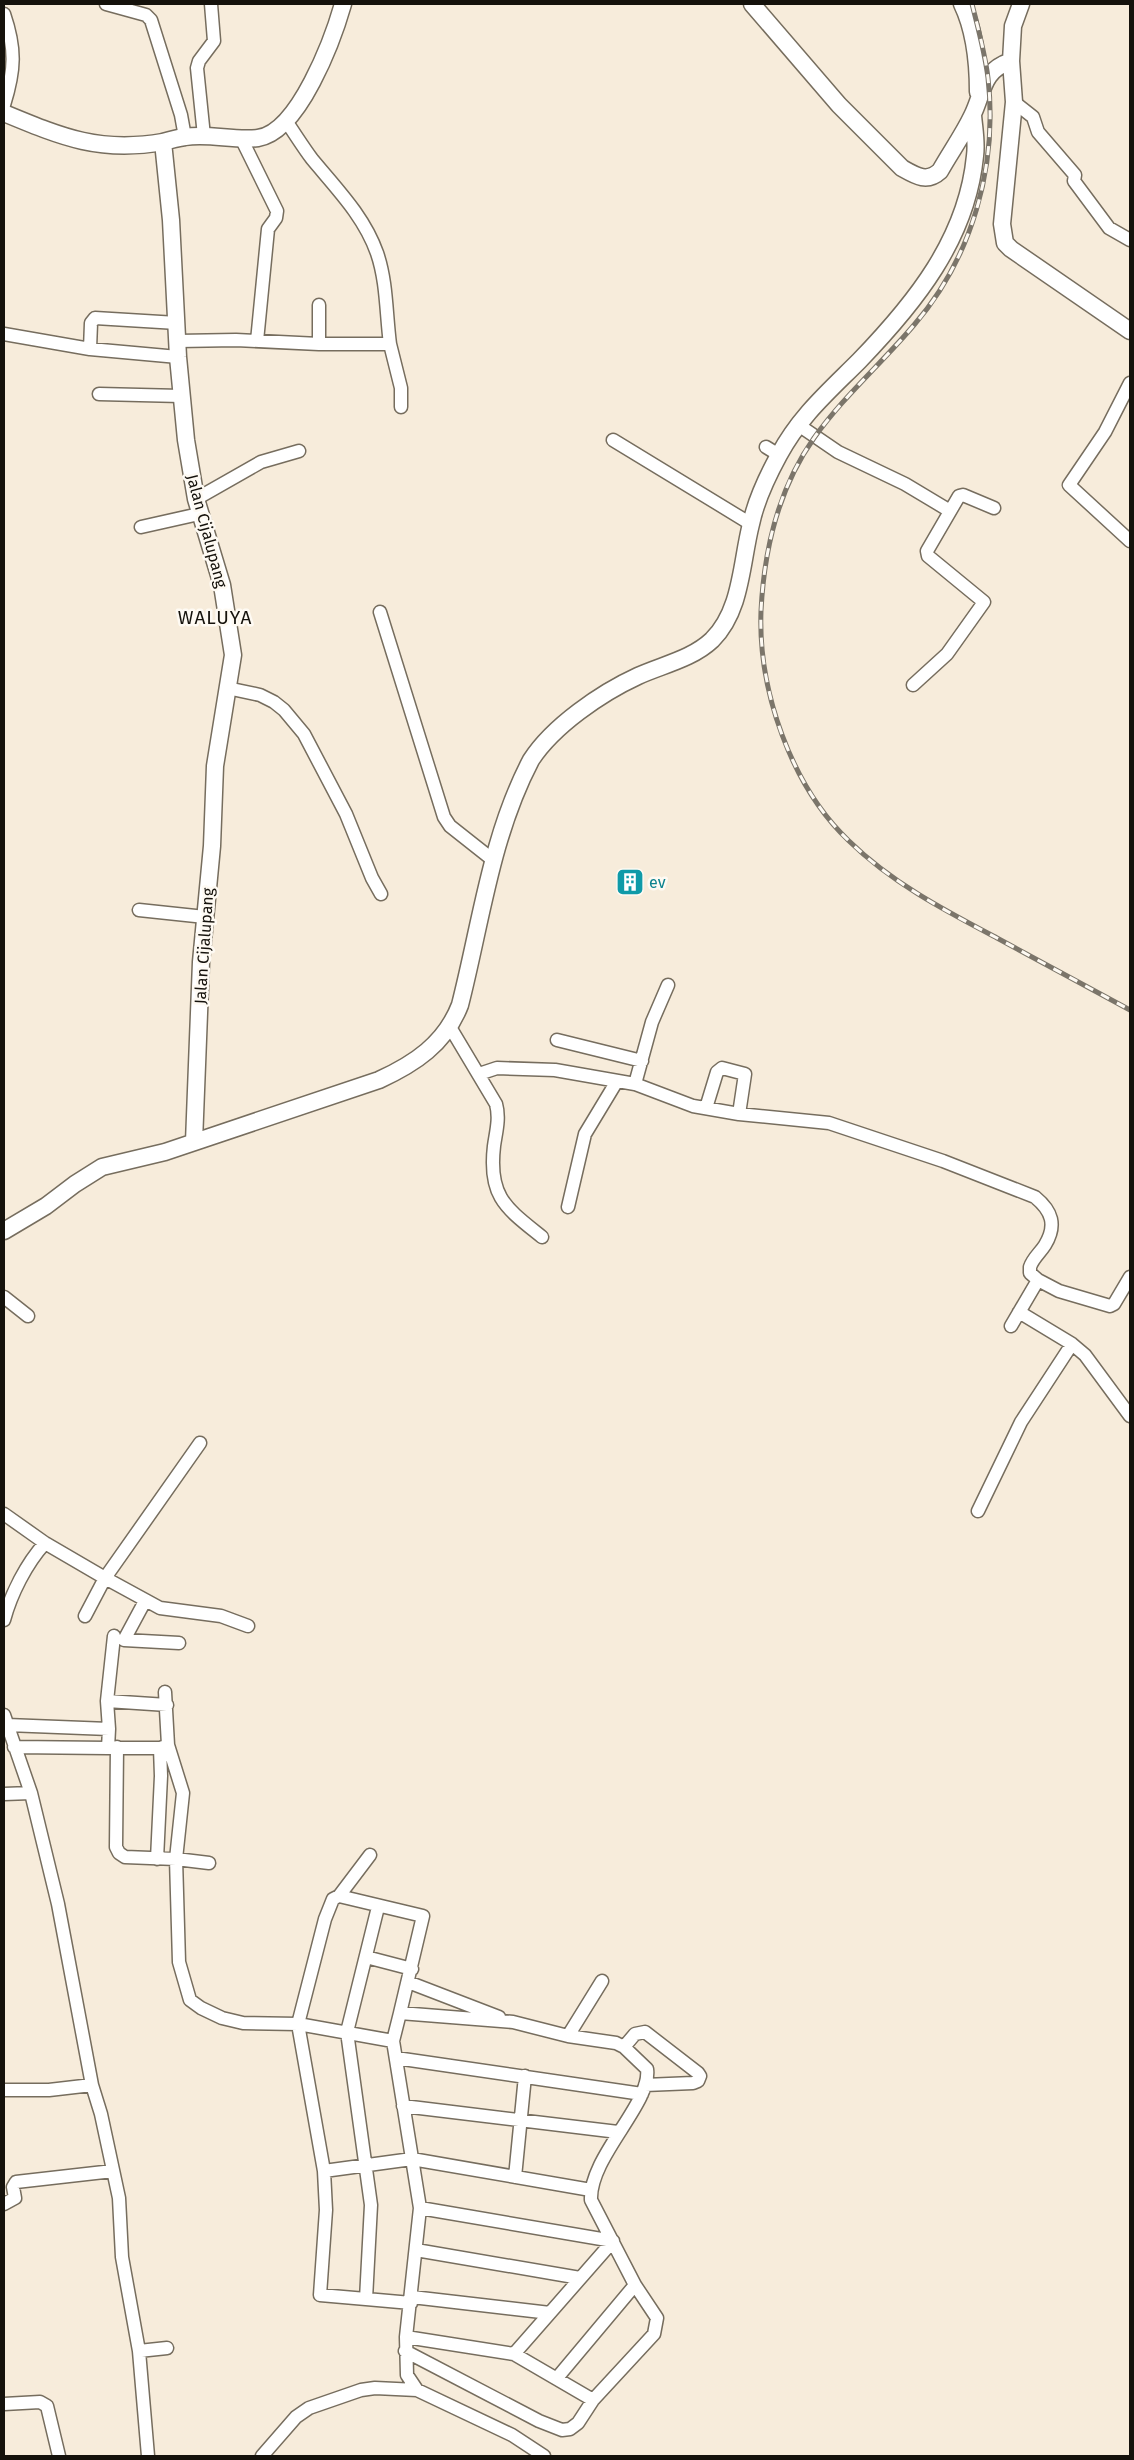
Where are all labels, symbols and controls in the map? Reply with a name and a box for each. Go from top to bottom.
street label: Jalan Cijalupang [183,472,231,590]
district label: WALUYA [178,606,252,629]
building icon: ev [615,867,645,897]
place label: ev [649,873,666,892]
street label: Jalan Cijalupang [190,887,218,1005]

